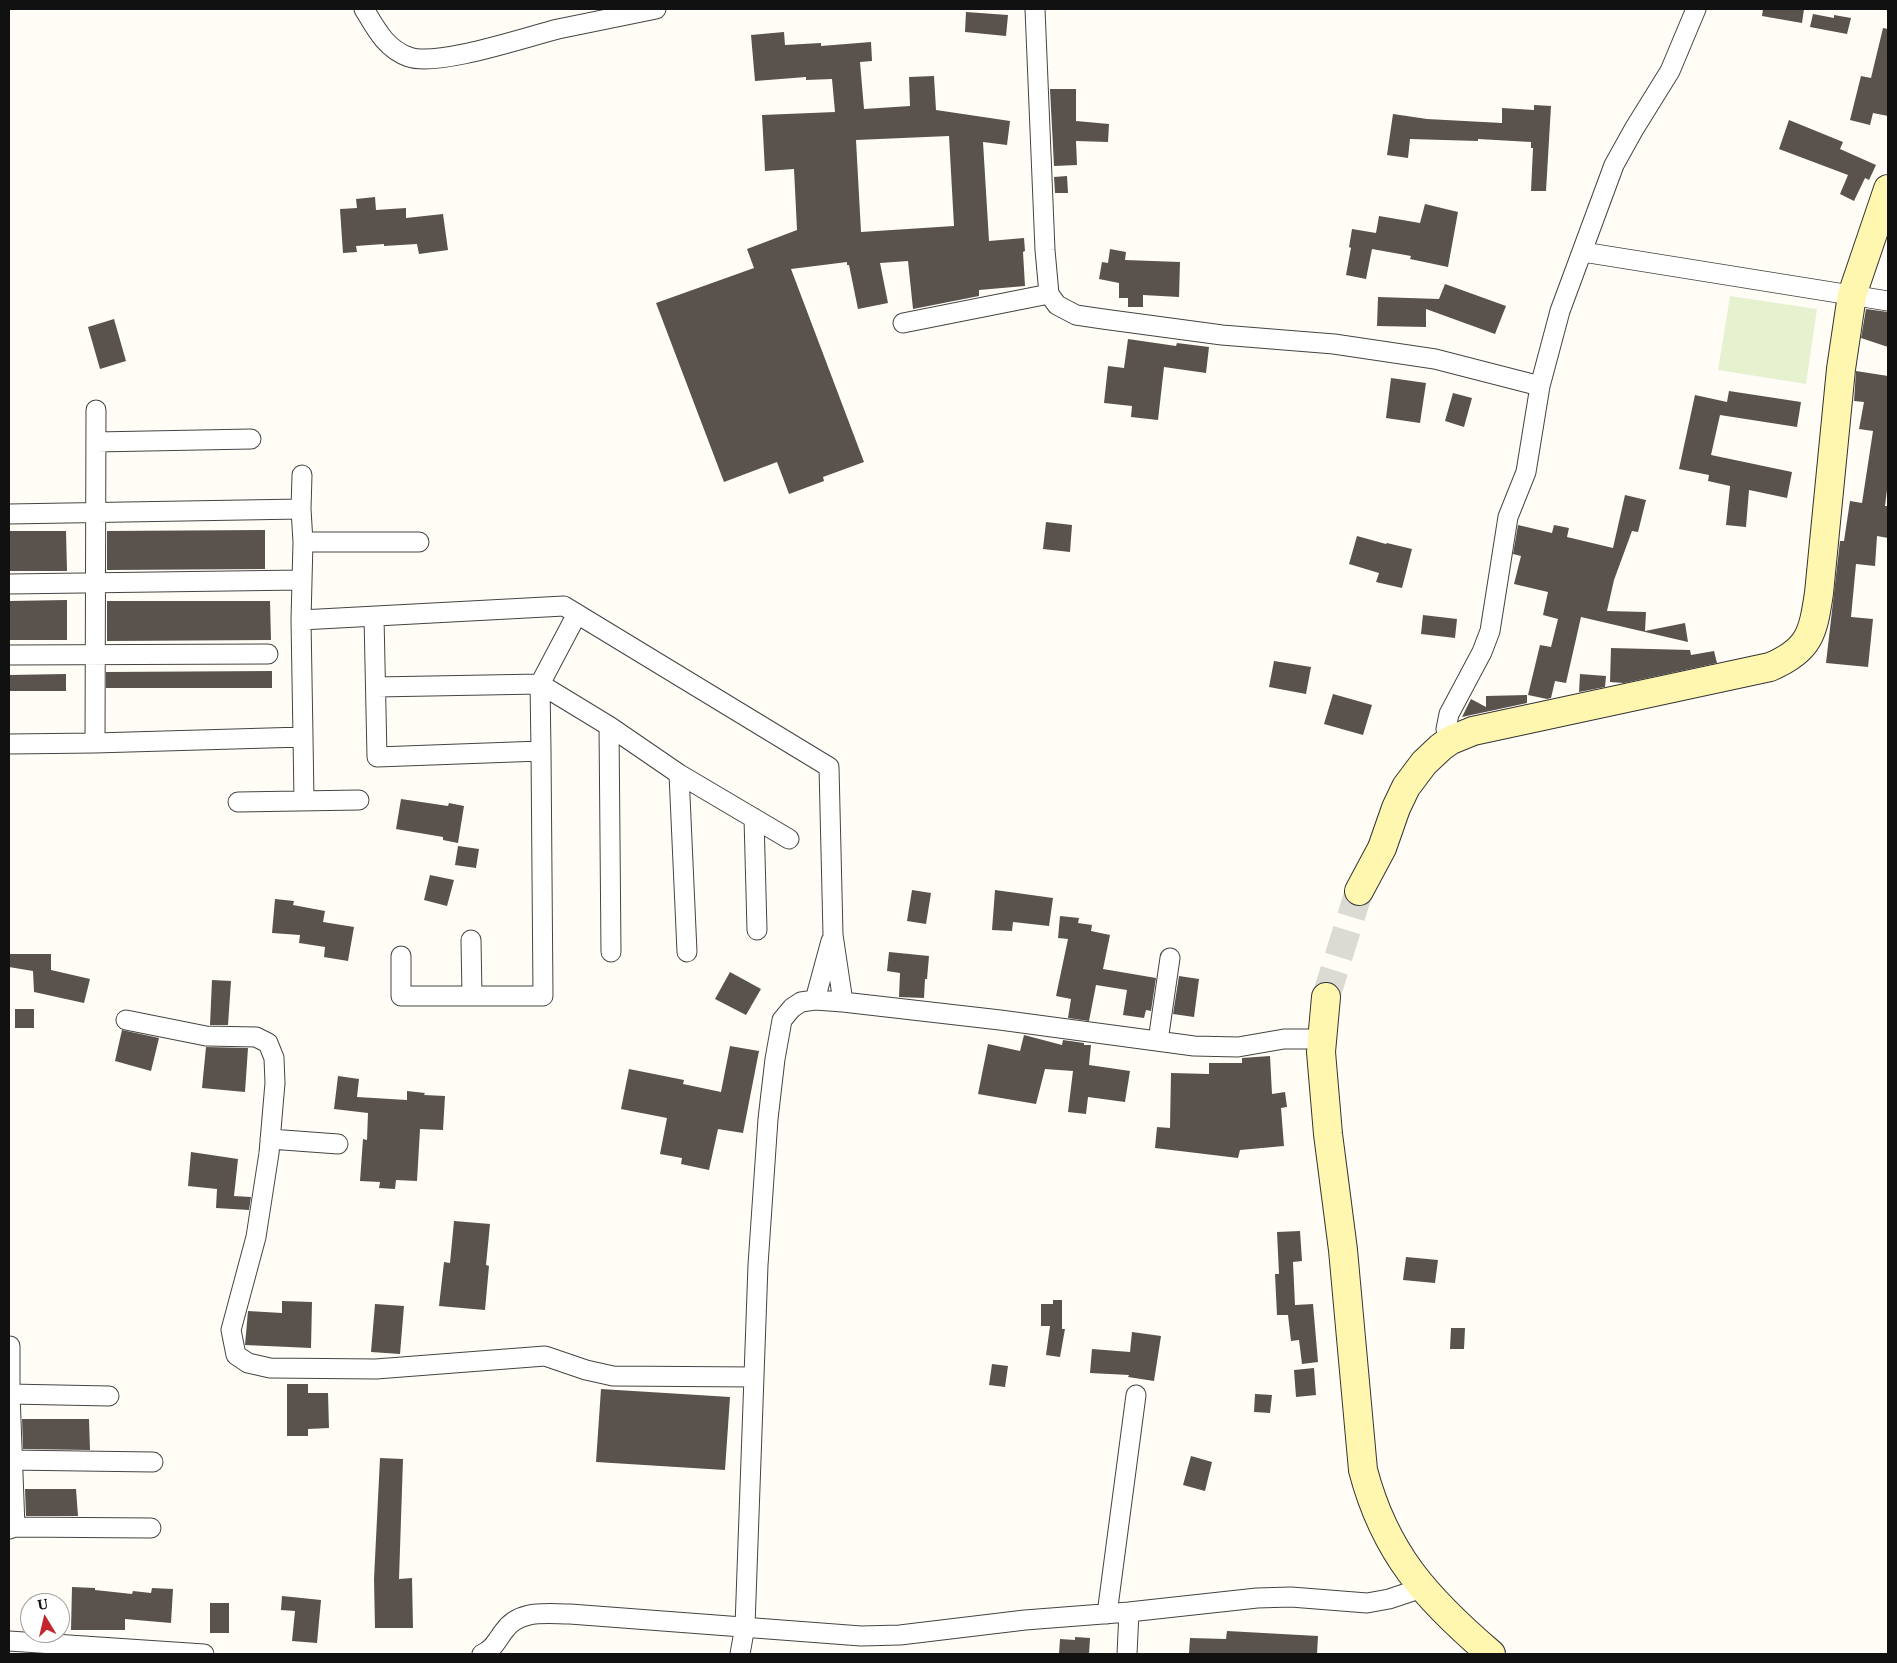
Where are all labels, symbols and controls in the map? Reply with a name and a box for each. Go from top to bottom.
north arrow [20,1593,70,1643]
text: U [36,1594,50,1614]

